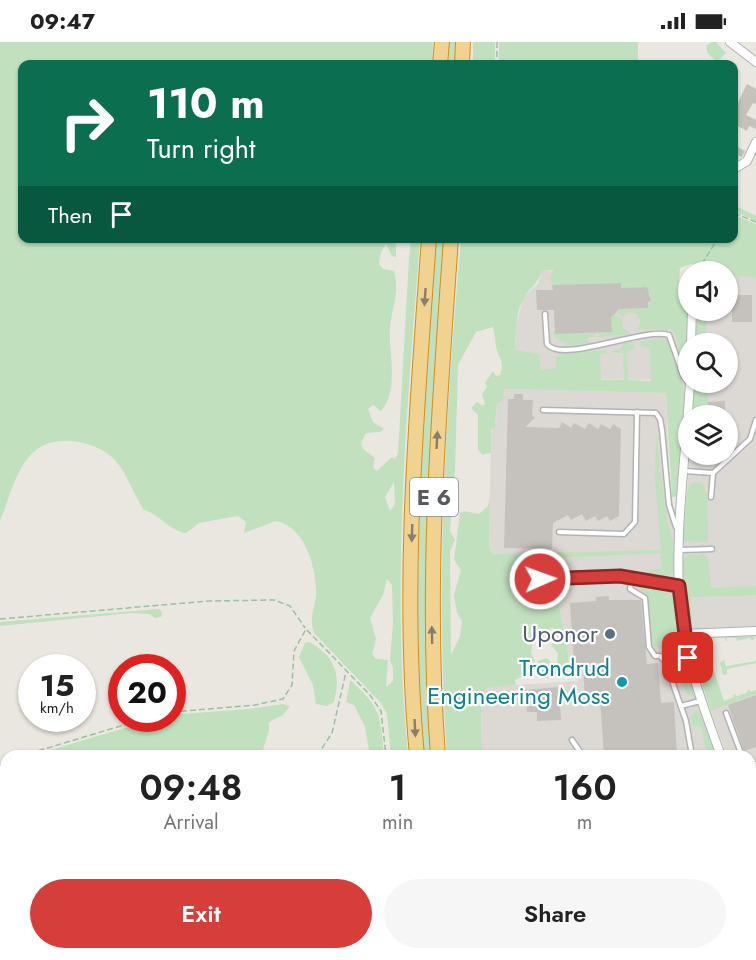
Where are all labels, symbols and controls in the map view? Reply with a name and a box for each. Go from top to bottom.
text: 09:47 [30,5,95,37]
text: 110 m [147,73,265,134]
icon: right [48,84,126,162]
text: Turn right [147,129,255,168]
icon: arrive [105,198,138,231]
text: Then [48,199,93,231]
map controls [678,261,738,465]
button: sound [678,261,738,321]
one-way arrow [420,287,430,306]
button: search [678,333,738,393]
button: layers [678,405,738,465]
one-way arrow [432,430,441,449]
road number: E 6 [410,478,458,516]
one-way arrow [407,524,416,543]
position arrow [508,547,572,611]
place label: Uponor [522,616,599,651]
one-way arrow [427,625,437,644]
marker: Uponor [603,627,617,641]
pin [662,632,713,683]
icon: arrive [671,641,704,674]
place label: Trondrud Engineering Moss [427,650,610,713]
speed limit sign: 20 [108,654,186,732]
text: 15 [40,664,74,707]
marker: Trondrud Engineering Moss [615,675,629,689]
text: km/h [40,697,74,719]
one-way arrow [410,719,420,738]
text: 09:48 [139,761,242,813]
text: 1 [389,761,406,813]
text: 160 [553,761,617,813]
text: Arrival [163,808,219,837]
text: min [382,808,413,837]
text: m [577,808,592,837]
button: Exit [30,879,372,948]
button: Share [384,879,726,948]

